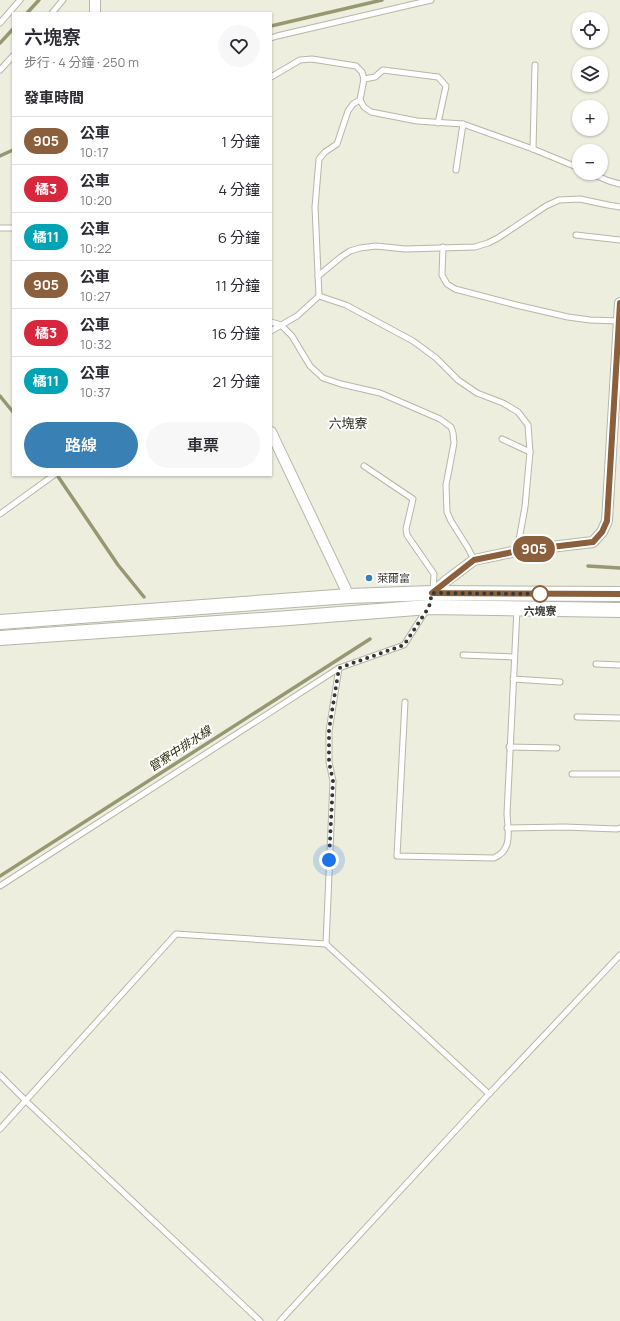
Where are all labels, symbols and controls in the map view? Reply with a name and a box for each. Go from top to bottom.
map controls [572,12,608,180]
button: locate [572,12,608,48]
text: 六塊寮 [24,24,81,50]
button: heart [218,25,260,67]
text: 步行 · 4 分鐘 · 250 m [24,53,139,71]
button: layers [572,56,608,92]
text: 發車時間 [24,87,84,108]
button: + [572,100,608,136]
text: 公車 [80,122,110,143]
text: 905 [33,131,59,150]
text: 1 分鐘 [221,131,260,152]
text: 10:17 [80,143,108,161]
button: − [572,144,608,180]
text: 公車 [80,170,110,191]
text: 橘3 [35,179,57,198]
text: 4 分鐘 [218,179,260,200]
text: 10:20 [80,191,112,209]
text: 公車 [80,218,110,239]
text: 橘11 [33,227,59,246]
text: 6 分鐘 [218,227,260,248]
text: 10:22 [80,239,112,257]
text: 公車 [80,266,110,287]
text: 905 [33,275,59,294]
text: 11 分鐘 [215,275,260,296]
text: 10:27 [80,287,111,305]
text: 公車 [80,314,110,335]
text: 橘3 [35,323,57,342]
text: 16 分鐘 [212,323,260,344]
text: 10:32 [80,335,112,353]
text: 公車 [80,362,110,383]
text: 橘11 [33,371,59,390]
text: 21 分鐘 [213,371,260,392]
text: 10:37 [80,383,111,401]
district label: 六塊寮 [328,414,368,432]
button: 路線 [24,422,138,468]
button: 車票 [146,422,260,468]
line badge: 905 [511,536,557,562]
text: 905 [521,539,547,558]
place label: 萊爾富 [377,570,410,585]
marker: 萊爾富 [364,573,374,583]
marker: 六塊寮 [531,585,549,603]
place label: 六塊寮 [524,603,557,618]
water label: 管寮中排水線 [145,721,216,775]
your location [319,850,339,870]

